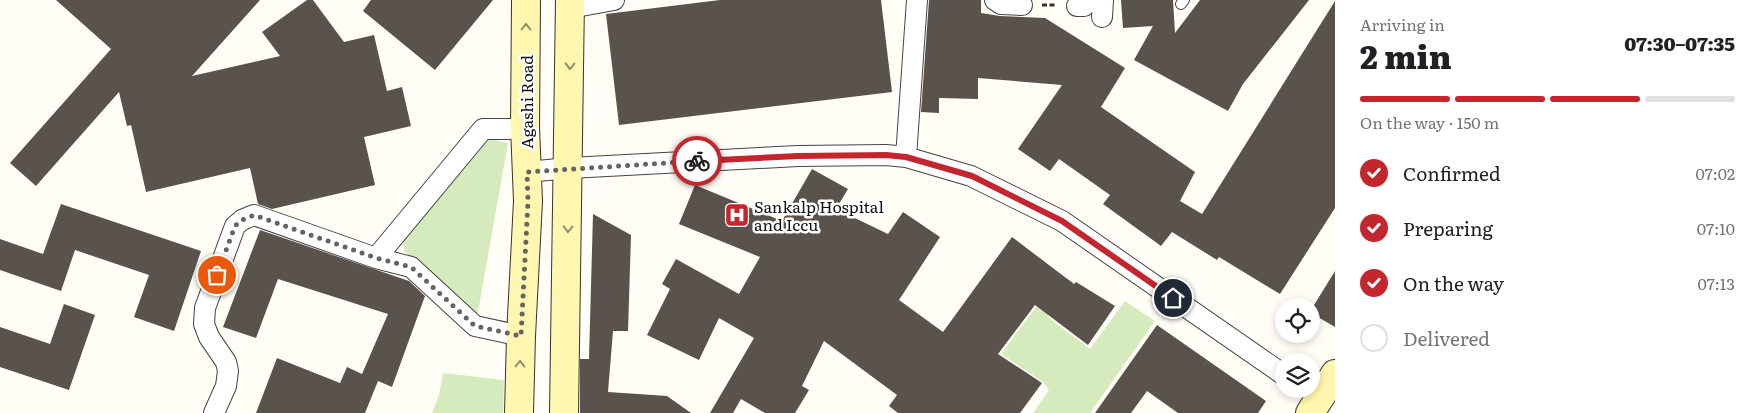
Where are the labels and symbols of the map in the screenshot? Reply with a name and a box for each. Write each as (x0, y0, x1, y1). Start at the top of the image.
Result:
one-way arrow (521, 23, 531, 30)
street label: Agashi Road (514, 55, 538, 149)
one-way arrow (565, 62, 575, 70)
courier (672, 136, 722, 186)
place label: Sankalp Hospital and Iccu (754, 194, 884, 236)
hospital icon: Sankalp Hospital and Iccu (724, 202, 750, 228)
one-way arrow (562, 225, 573, 233)
pin (196, 254, 238, 296)
pin (1152, 277, 1194, 319)
one-way arrow (515, 360, 526, 368)

